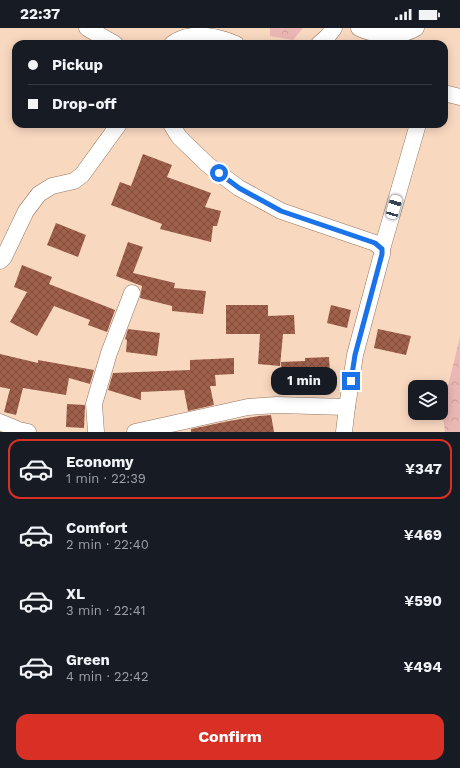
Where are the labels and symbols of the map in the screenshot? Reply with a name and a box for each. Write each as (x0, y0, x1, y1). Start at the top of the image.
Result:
route start (210, 164, 228, 182)
car (385, 194, 403, 220)
callout: 1 min (271, 367, 337, 395)
route end (342, 372, 360, 390)

